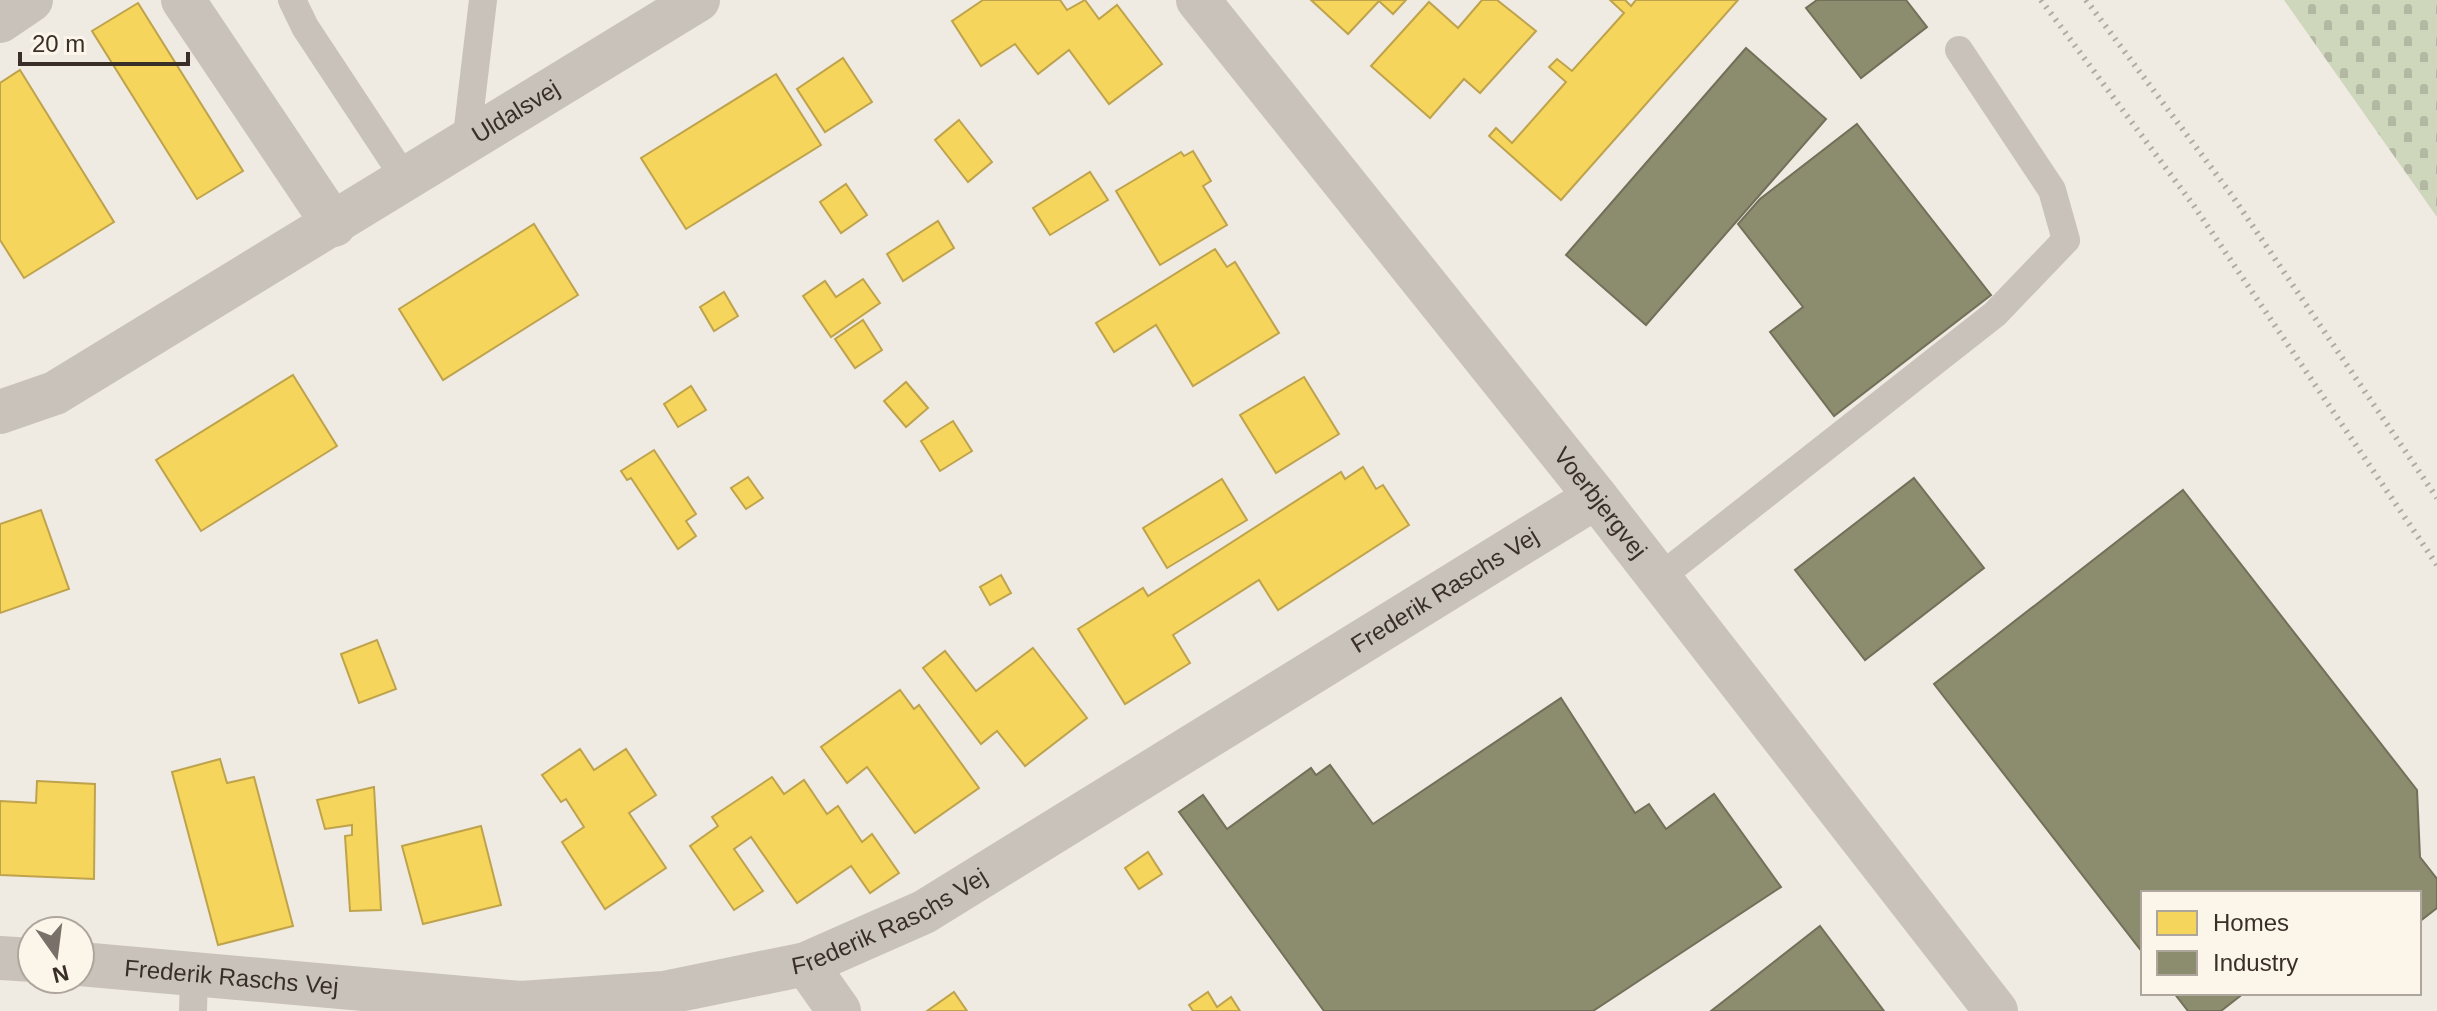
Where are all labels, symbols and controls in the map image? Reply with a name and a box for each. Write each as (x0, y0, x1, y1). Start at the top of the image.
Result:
scale bar (20, 16, 188, 66)
text: 20 m (32, 30, 85, 57)
street label: Uldalsvej (467, 74, 564, 148)
street label: Voerbjergvej (1549, 442, 1653, 563)
street label: Frederik Raschs Vej (1346, 522, 1543, 658)
street label: Frederik Raschs Vej (789, 863, 992, 980)
legend (2141, 891, 2421, 995)
text: Homes (2213, 909, 2289, 936)
north arrow (16, 915, 96, 995)
text: Industry (2213, 949, 2298, 976)
street label: Frederik Raschs Vej (123, 954, 340, 1000)
text: N (50, 960, 71, 988)

